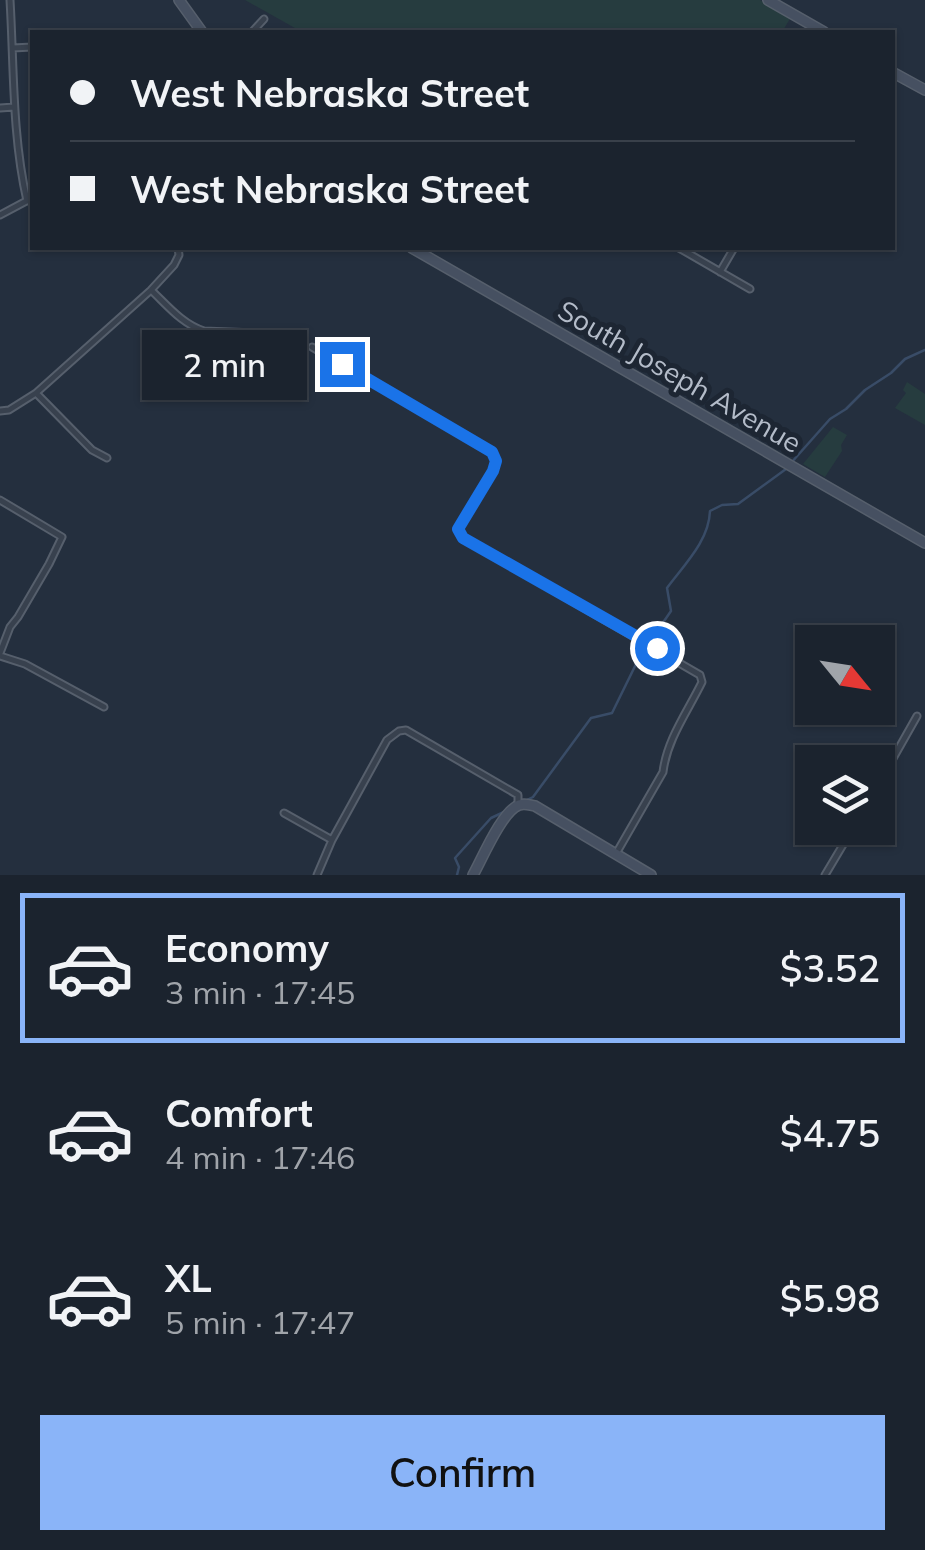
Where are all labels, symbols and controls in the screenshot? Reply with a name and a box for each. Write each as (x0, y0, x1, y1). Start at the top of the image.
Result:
text: West Nebraska Street (130, 69, 529, 117)
text: West Nebraska Street (130, 165, 529, 213)
street label: South Joseph Avenue (552, 292, 808, 460)
callout: 2 min (142, 329, 307, 399)
route end (320, 342, 365, 387)
text: 2 min (183, 345, 266, 385)
north arrow (795, 625, 895, 725)
map controls (795, 625, 895, 845)
route start (635, 626, 680, 671)
button: layers (795, 745, 895, 845)
icon: car (45, 923, 135, 1013)
text: Economy (165, 924, 329, 972)
text: $3.52 (780, 944, 880, 992)
text: 3 min · 17:45 (165, 972, 355, 1012)
icon: car (45, 1088, 135, 1178)
text: Comfort (165, 1089, 313, 1137)
text: $4.75 (780, 1109, 880, 1157)
text: 4 min · 17:46 (165, 1137, 355, 1177)
icon: car (45, 1253, 135, 1343)
text: XL (165, 1254, 212, 1302)
text: $5.98 (780, 1274, 880, 1322)
text: 5 min · 17:47 (165, 1302, 355, 1342)
button: Confirm (40, 1415, 885, 1530)

